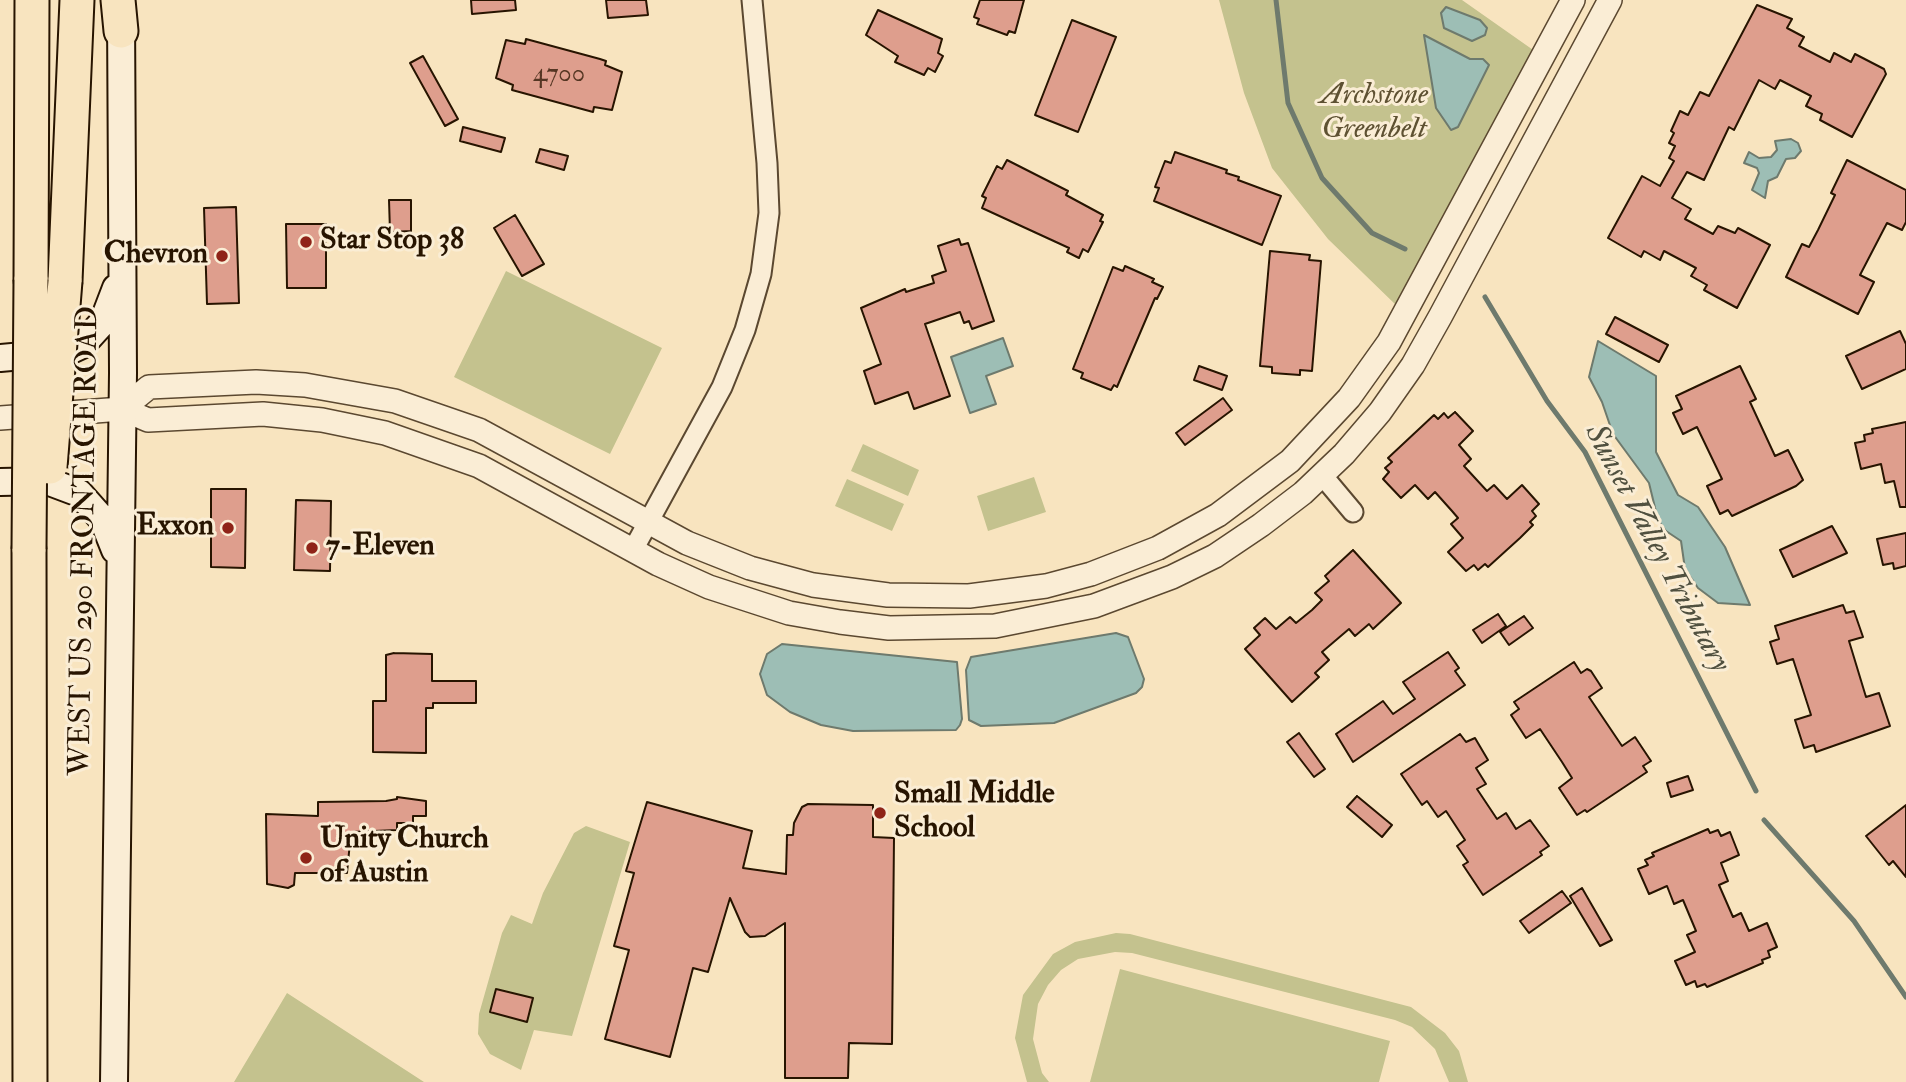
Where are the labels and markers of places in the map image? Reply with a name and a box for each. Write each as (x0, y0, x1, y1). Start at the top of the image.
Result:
place label: Star Stop 38 (320, 224, 464, 260)
marker: Star Stop 38 (298, 234, 314, 250)
place label: Chevron (104, 238, 208, 274)
marker: Chevron (214, 248, 230, 264)
place label: Exxon (136, 510, 214, 546)
marker: Exxon (220, 520, 236, 536)
place label: 7-Eleven (326, 530, 435, 566)
marker: 7-Eleven (304, 540, 320, 556)
place label: Small Middle School (894, 778, 1054, 848)
marker: Small Middle School (872, 805, 888, 821)
place label: Unity Church of Austin (320, 823, 489, 894)
marker: Unity Church of Austin (298, 850, 314, 866)

